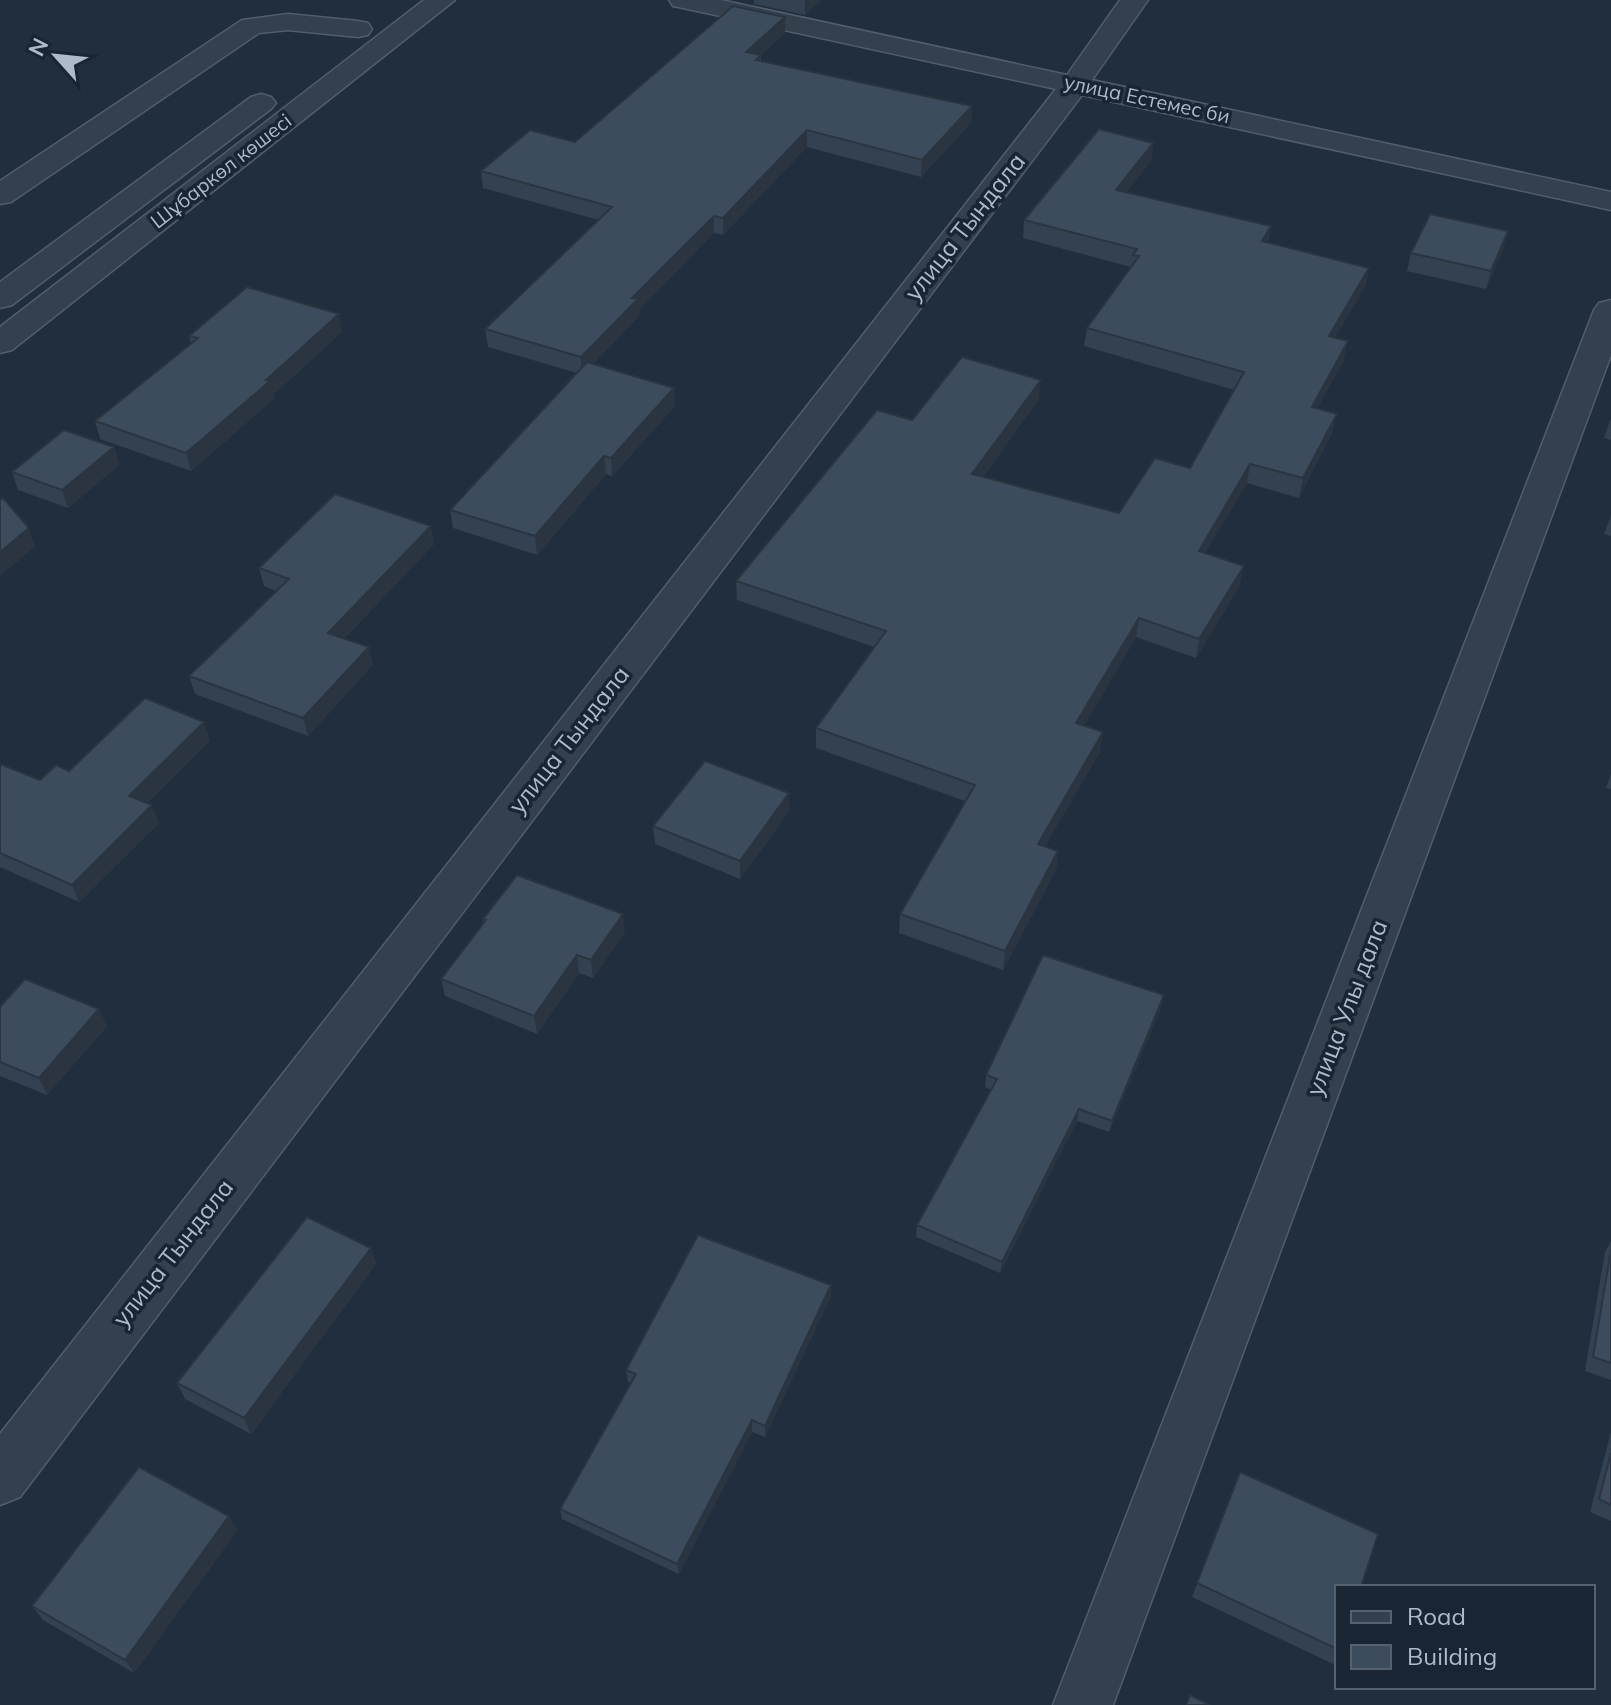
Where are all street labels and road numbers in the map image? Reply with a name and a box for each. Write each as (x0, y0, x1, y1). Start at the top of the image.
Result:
street label: улица Естемес би (1062, 69, 1232, 128)
street label: Шұбаркөл көшесі (145, 108, 296, 234)
street label: улица Тындала (897, 147, 1031, 306)
street label: улица Тындала (501, 660, 635, 819)
street label: улица Улы дала (1299, 915, 1393, 1100)
street label: улица Тындала (105, 1173, 239, 1332)

